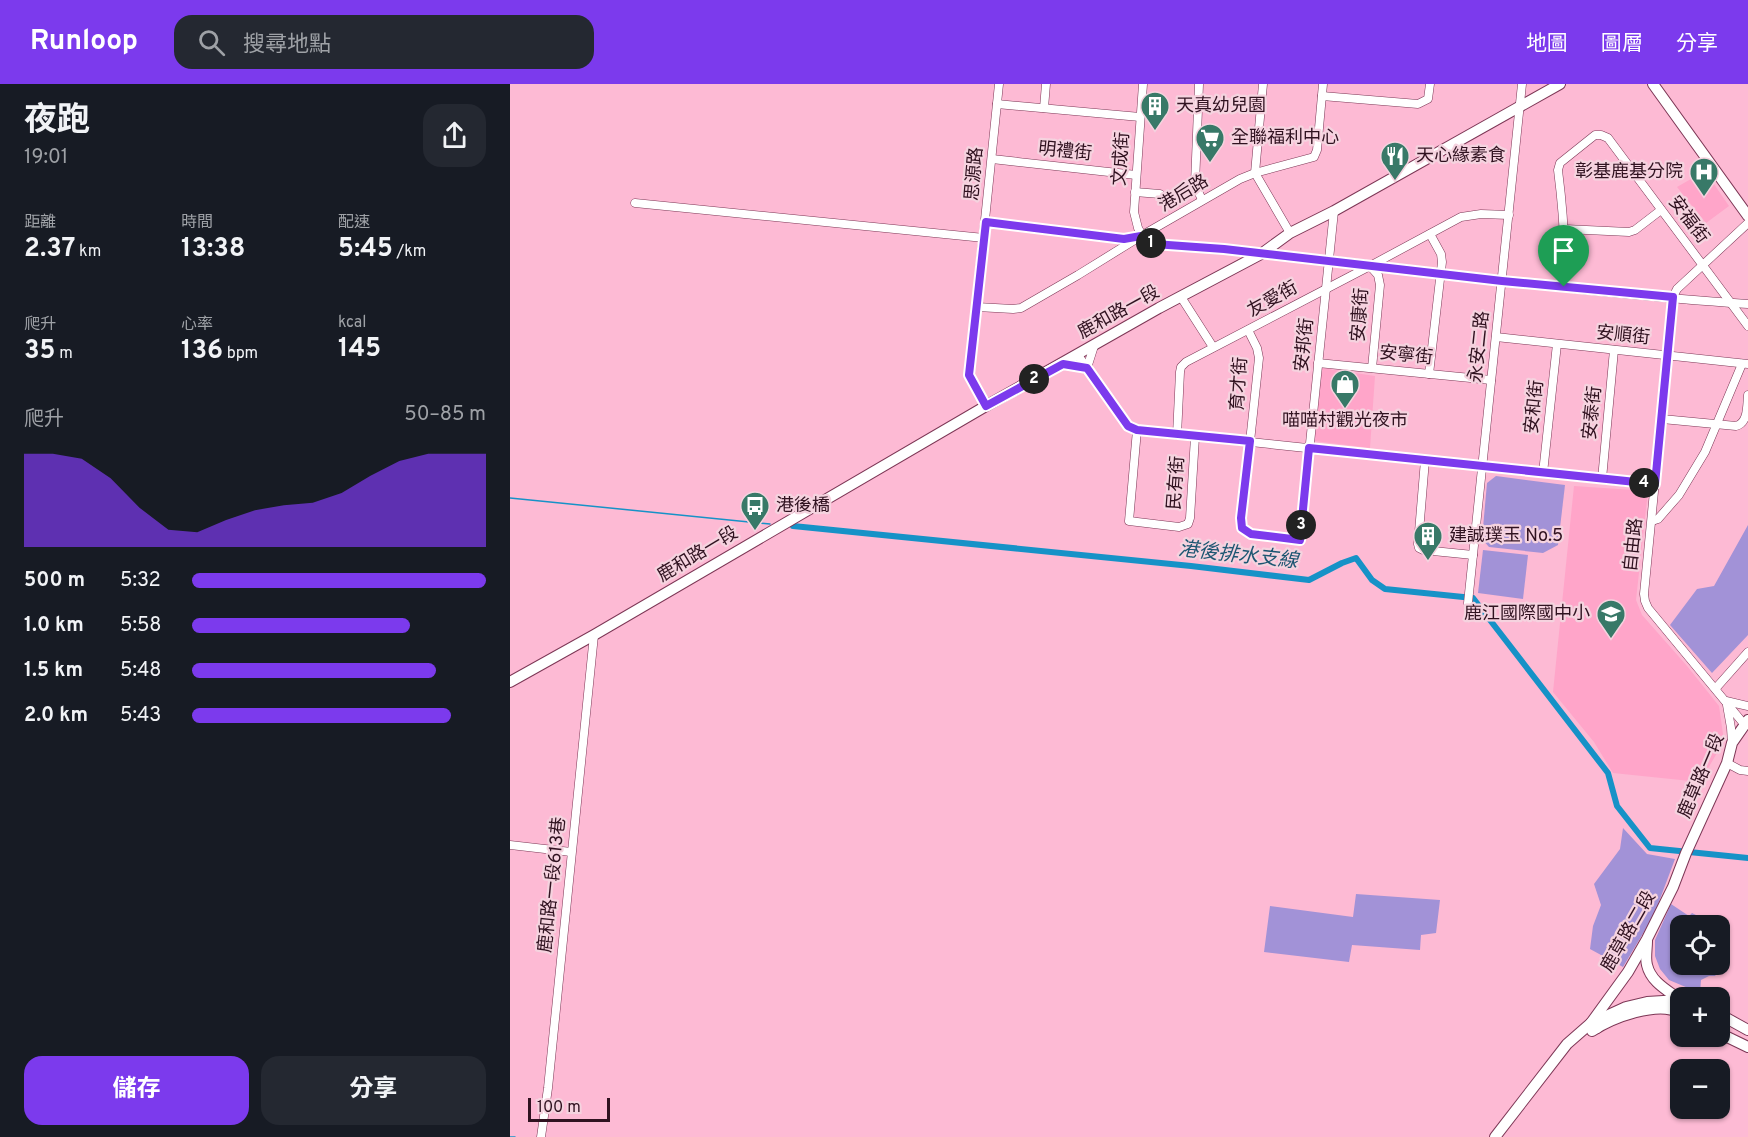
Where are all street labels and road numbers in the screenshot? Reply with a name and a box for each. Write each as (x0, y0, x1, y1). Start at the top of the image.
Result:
street label: 文成街 (1109, 131, 1135, 187)
street label: 明禮街 (1037, 138, 1093, 166)
street label: 思源路 (961, 146, 989, 202)
street label: 港后路 (1155, 170, 1213, 218)
street label: 安福街 (1663, 192, 1713, 248)
street label: 友愛街 (1244, 277, 1302, 323)
street label: 鹿和路一段 (1074, 281, 1164, 345)
street label: 安康街 (1348, 287, 1374, 343)
street label: 永安二路 (1465, 310, 1495, 384)
street label: 安邦街 (1291, 317, 1319, 373)
street label: 安順街 (1595, 322, 1651, 350)
street label: 安寧街 (1378, 342, 1434, 370)
street label: 育才街 (1227, 356, 1253, 412)
street label: 安和街 (1521, 379, 1549, 435)
street label: 安泰街 (1579, 385, 1607, 441)
street label: 民有街 (1164, 455, 1190, 511)
street label: 自由路 (1620, 517, 1648, 573)
street label: 鹿和路一段 (654, 522, 742, 588)
street label: 鹿草路一段 (1674, 730, 1730, 822)
street label: 鹿和路一段613巷 (534, 816, 572, 954)
street label: 鹿草路二段 (1597, 887, 1661, 977)

